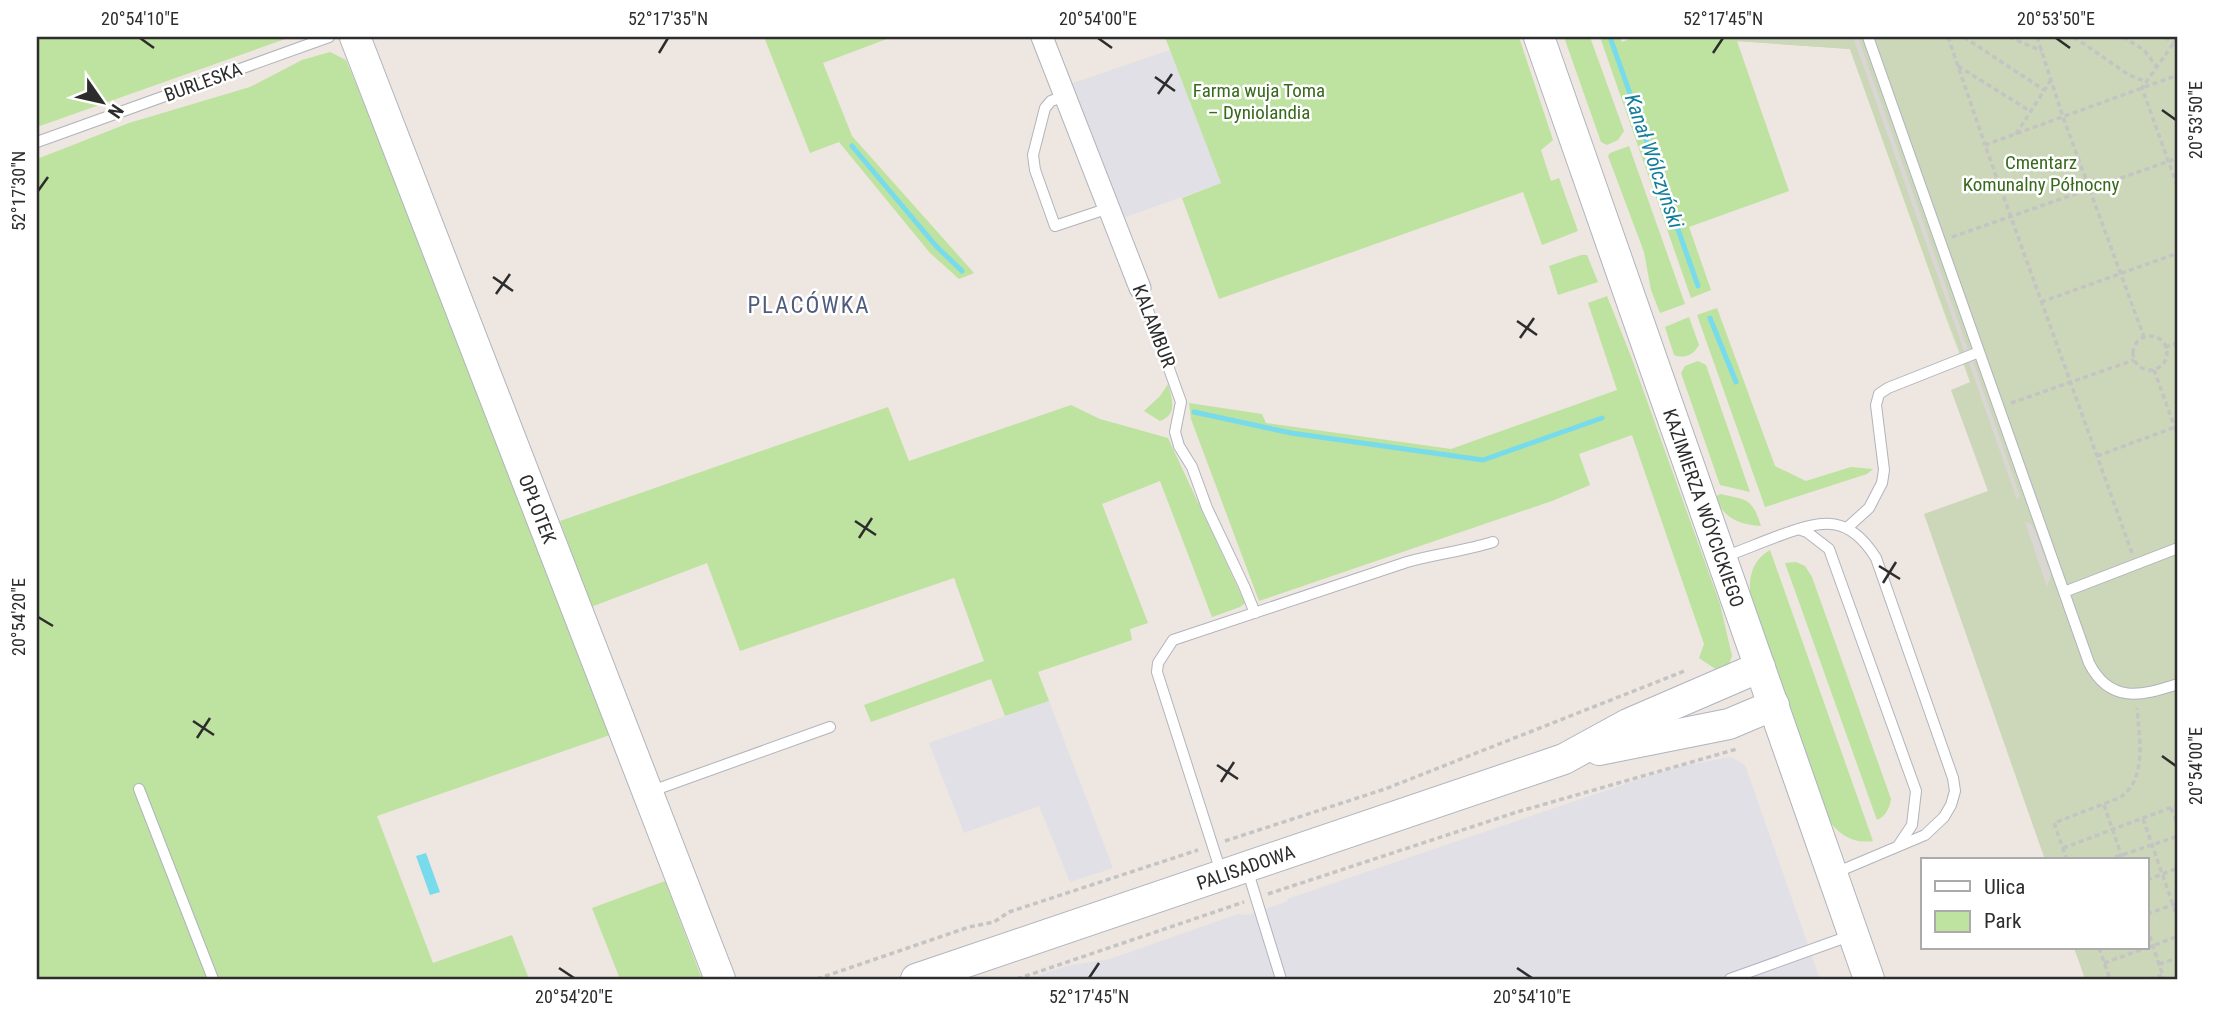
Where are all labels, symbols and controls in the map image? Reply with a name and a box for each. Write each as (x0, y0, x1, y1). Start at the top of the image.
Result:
text: 20°54'10"E (101, 8, 179, 29)
text: 52°17'35"N (628, 8, 708, 29)
text: 20°54'00"E (1059, 8, 1137, 29)
text: 52°17'45"N (1683, 8, 1763, 29)
text: 20°53'50"E (2017, 8, 2095, 29)
street label: BURLESKA (161, 57, 245, 107)
north arrow (66, 66, 136, 136)
park label: Farma wuja Toma – Dyniolandia (1193, 79, 1325, 124)
text: 20°53'50"E (2185, 81, 2206, 159)
water label: Kanał Wólczyński (1620, 91, 1688, 232)
text: N (103, 100, 128, 122)
text: 52°17'30"N (8, 151, 29, 231)
park label: Cmentarz Komunalny Północny (1963, 151, 2119, 196)
street label: KALAMBUR (1128, 281, 1180, 371)
district label: PLACÓWKA (747, 291, 871, 319)
street label: KAZIMIERZA WÓYCICKIEGO (1659, 406, 1749, 610)
street label: OPŁOTEK (514, 471, 562, 547)
text: 20°54'20"E (8, 578, 29, 656)
text: 20°54'00"E (2185, 727, 2206, 805)
street label: PALISADOWA (1193, 840, 1298, 894)
legend (1921, 858, 2148, 950)
text: Ulica (1984, 875, 2025, 899)
text: Park (1984, 909, 2022, 933)
text: 20°54'20"E (535, 986, 613, 1007)
text: 52°17'45"N (1049, 986, 1129, 1007)
text: 20°54'10"E (1493, 986, 1571, 1007)

